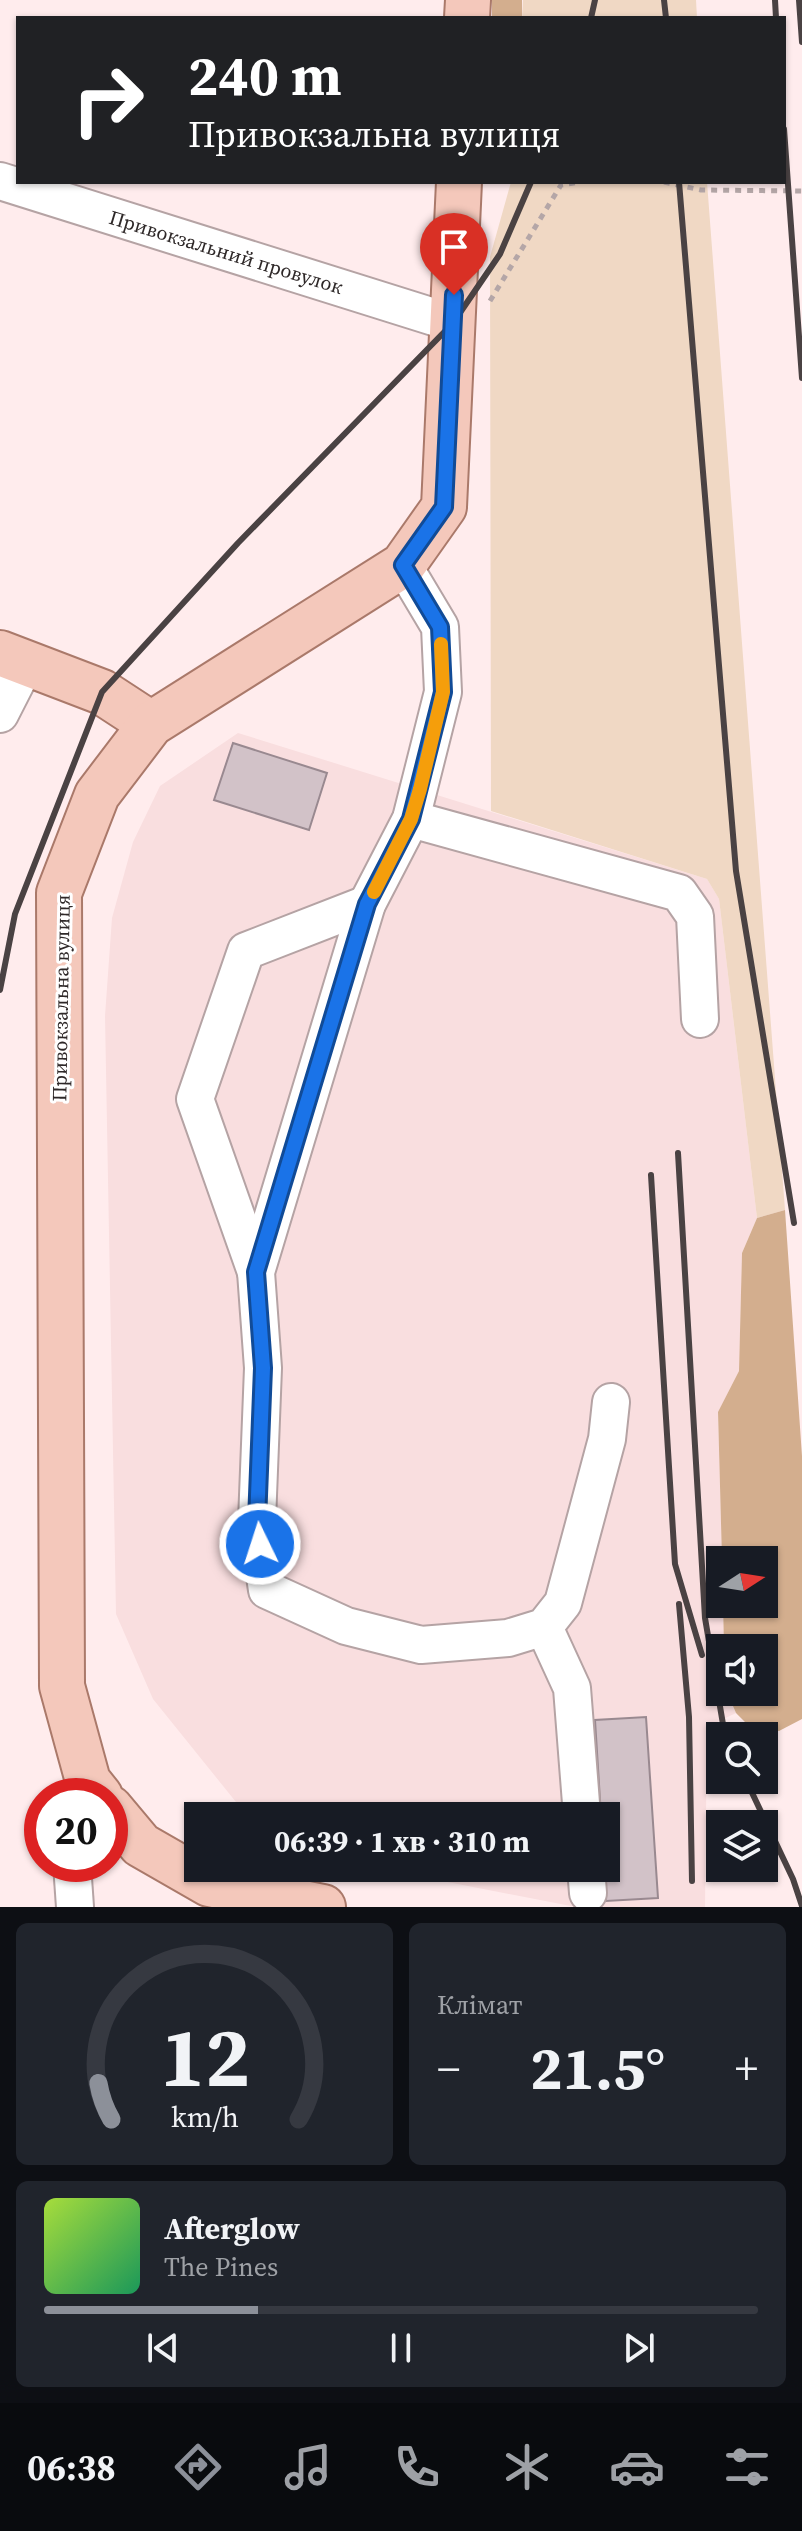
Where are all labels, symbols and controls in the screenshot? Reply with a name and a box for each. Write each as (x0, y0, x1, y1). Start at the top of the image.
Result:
text: 240 m (188, 37, 342, 114)
icon: right (56, 48, 160, 152)
text: Привокзальна вулиця (188, 110, 560, 159)
street label: Привокзальний провулок (106, 203, 346, 301)
pin (420, 213, 488, 295)
icon: arrive (432, 225, 476, 269)
street label: Привокзальна вулиця (45, 894, 77, 1102)
position arrow (218, 1502, 302, 1586)
north arrow (706, 1546, 778, 1618)
map controls (706, 1546, 778, 1882)
button: sound (706, 1634, 778, 1706)
button: search (706, 1722, 778, 1794)
speed limit sign: 20 (24, 1778, 128, 1882)
button: layers (706, 1810, 778, 1882)
text: 06:39 · 1 хв · 310 m (274, 1821, 530, 1862)
text: Клімат (437, 1987, 522, 2023)
text: 12 (159, 2000, 250, 2114)
text: 21.5° (530, 2027, 665, 2109)
text: − (437, 2038, 460, 2099)
text: + (735, 2038, 758, 2099)
text: km/h (170, 2097, 239, 2137)
text: Afterglow (164, 2208, 300, 2249)
text: The Pines (164, 2249, 278, 2285)
icon: previous (141, 2326, 185, 2370)
icon: pause (379, 2326, 423, 2370)
icon: next (617, 2326, 661, 2370)
icon: directions (170, 2439, 226, 2495)
icon: music (280, 2439, 336, 2495)
icon: phone (389, 2439, 445, 2495)
icon: climate (499, 2439, 555, 2495)
icon: car (609, 2439, 665, 2495)
icon: filters (719, 2439, 775, 2495)
text: 06:38 (27, 2443, 116, 2492)

